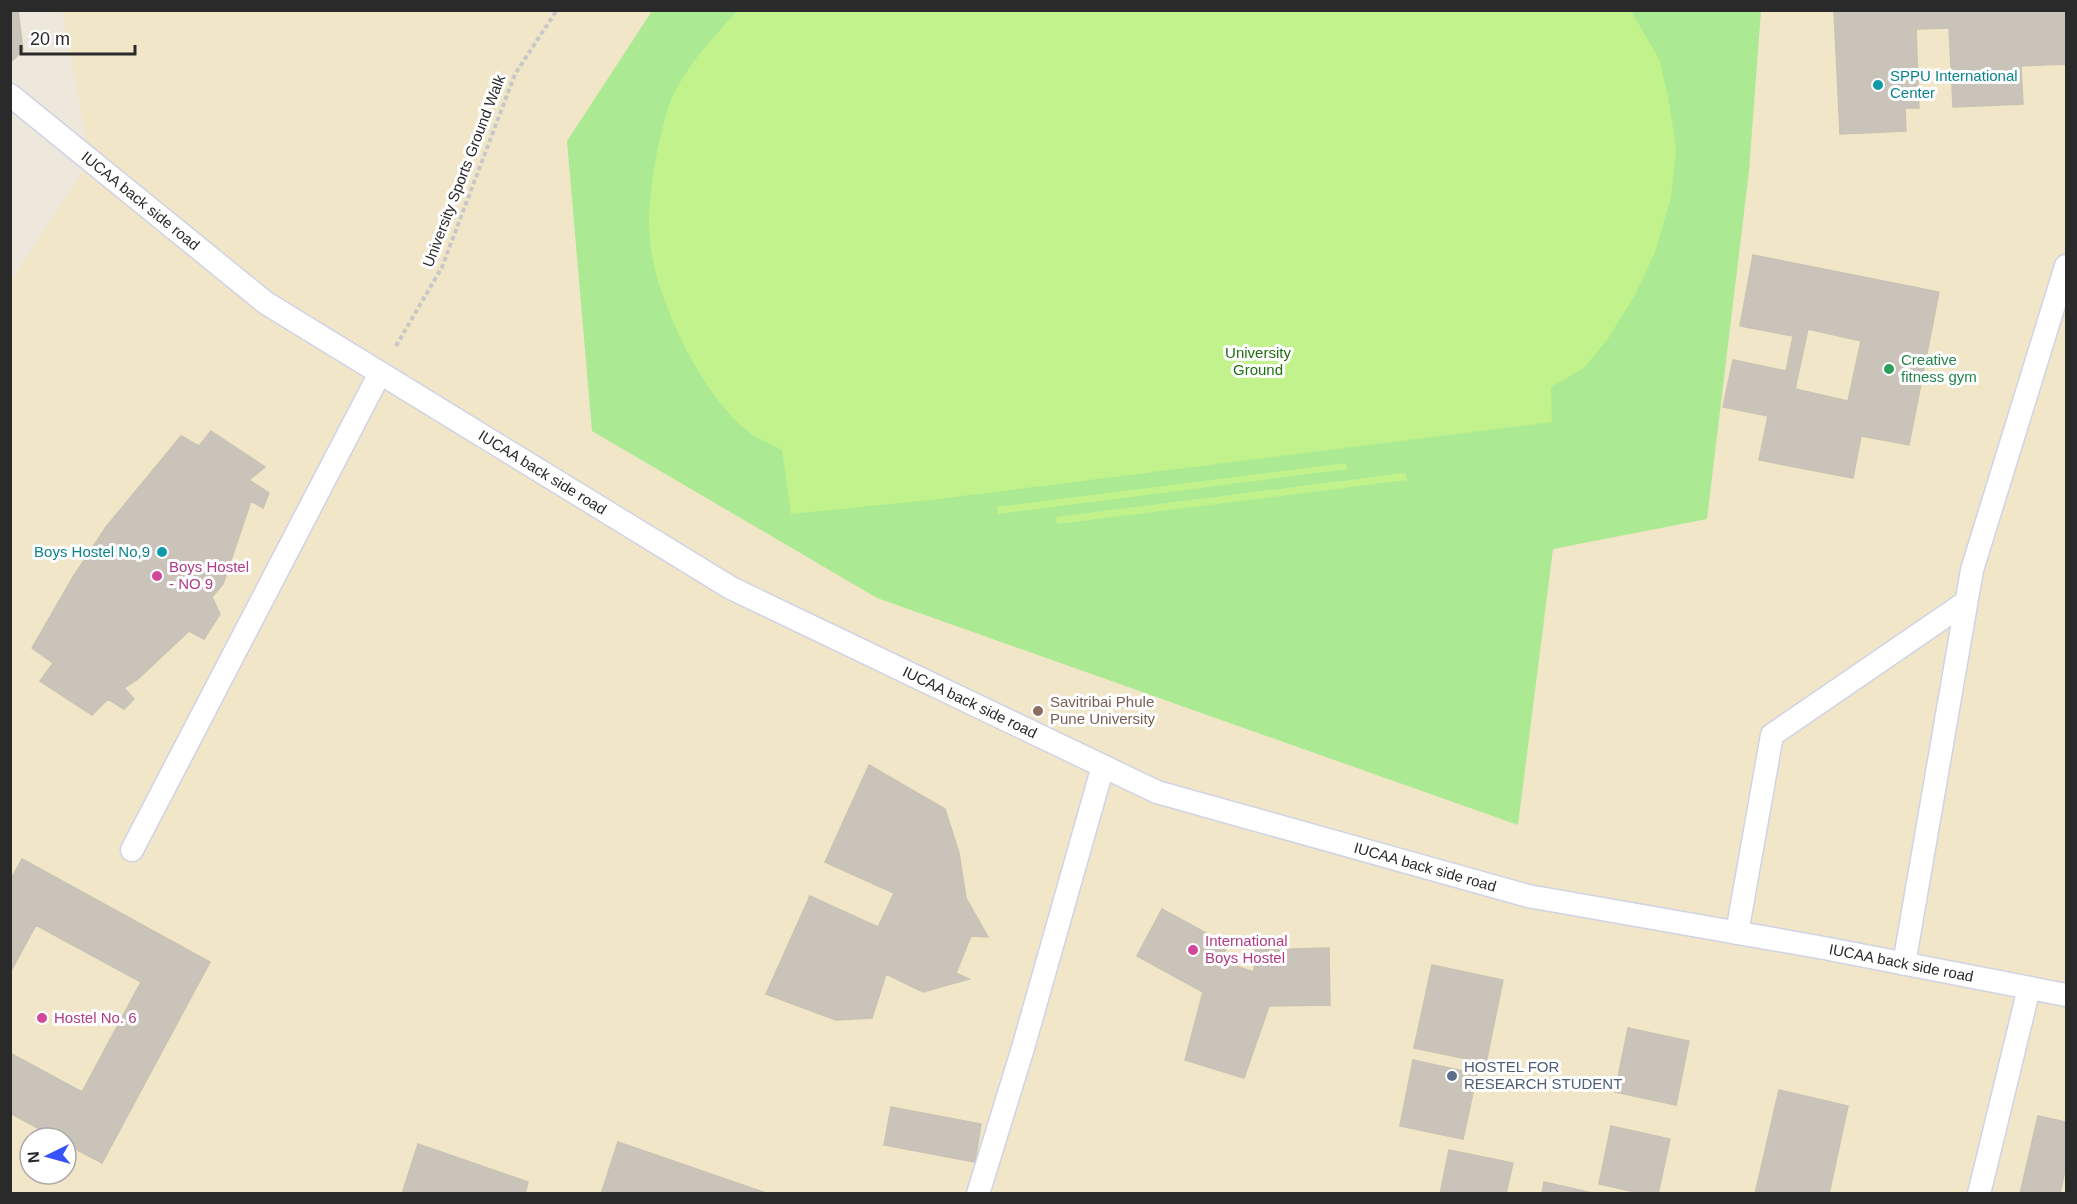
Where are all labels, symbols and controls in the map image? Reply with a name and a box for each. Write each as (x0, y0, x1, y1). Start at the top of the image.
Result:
scale bar (21, 18, 135, 56)
text: 20 m (30, 29, 70, 49)
place label: SPPU International Center (1890, 67, 2018, 101)
street label: University Sports Ground Walk (419, 72, 508, 269)
marker: SPPU International Center (1871, 78, 1885, 92)
street label: IUCAA back side road (78, 148, 203, 253)
park label: University Ground (1225, 344, 1291, 378)
place label: Creative fitness gym (1901, 351, 1977, 385)
marker: Creative fitness gym (1882, 362, 1896, 376)
street label: IUCAA back side road (476, 426, 610, 518)
place label: Boys Hostel No,9 (34, 543, 150, 560)
marker: Boys Hostel No,9 (155, 545, 169, 559)
place label: Boys Hostel - NO 9 (169, 558, 249, 592)
marker: Boys Hostel - NO 9 (150, 569, 164, 583)
street label: IUCAA back side road (900, 663, 1040, 741)
place label: Savitribai Phule Pune University (1050, 693, 1156, 727)
marker: Savitribai Phule Pune University (1031, 704, 1045, 718)
street label: IUCAA back side road (1352, 839, 1498, 895)
place label: International Boys Hostel (1205, 932, 1288, 966)
street label: IUCAA back side road (1828, 940, 1975, 985)
marker: International Boys Hostel (1186, 943, 1200, 957)
place label: Hostel No. 6 (54, 1009, 137, 1026)
marker: Hostel No. 6 (35, 1011, 49, 1025)
place label: HOSTEL FOR RESEARCH STUDENT (1464, 1058, 1622, 1092)
marker: HOSTEL FOR RESEARCH STUDENT (1445, 1069, 1459, 1083)
north arrow (18, 1126, 78, 1186)
text: N (25, 1151, 43, 1164)

